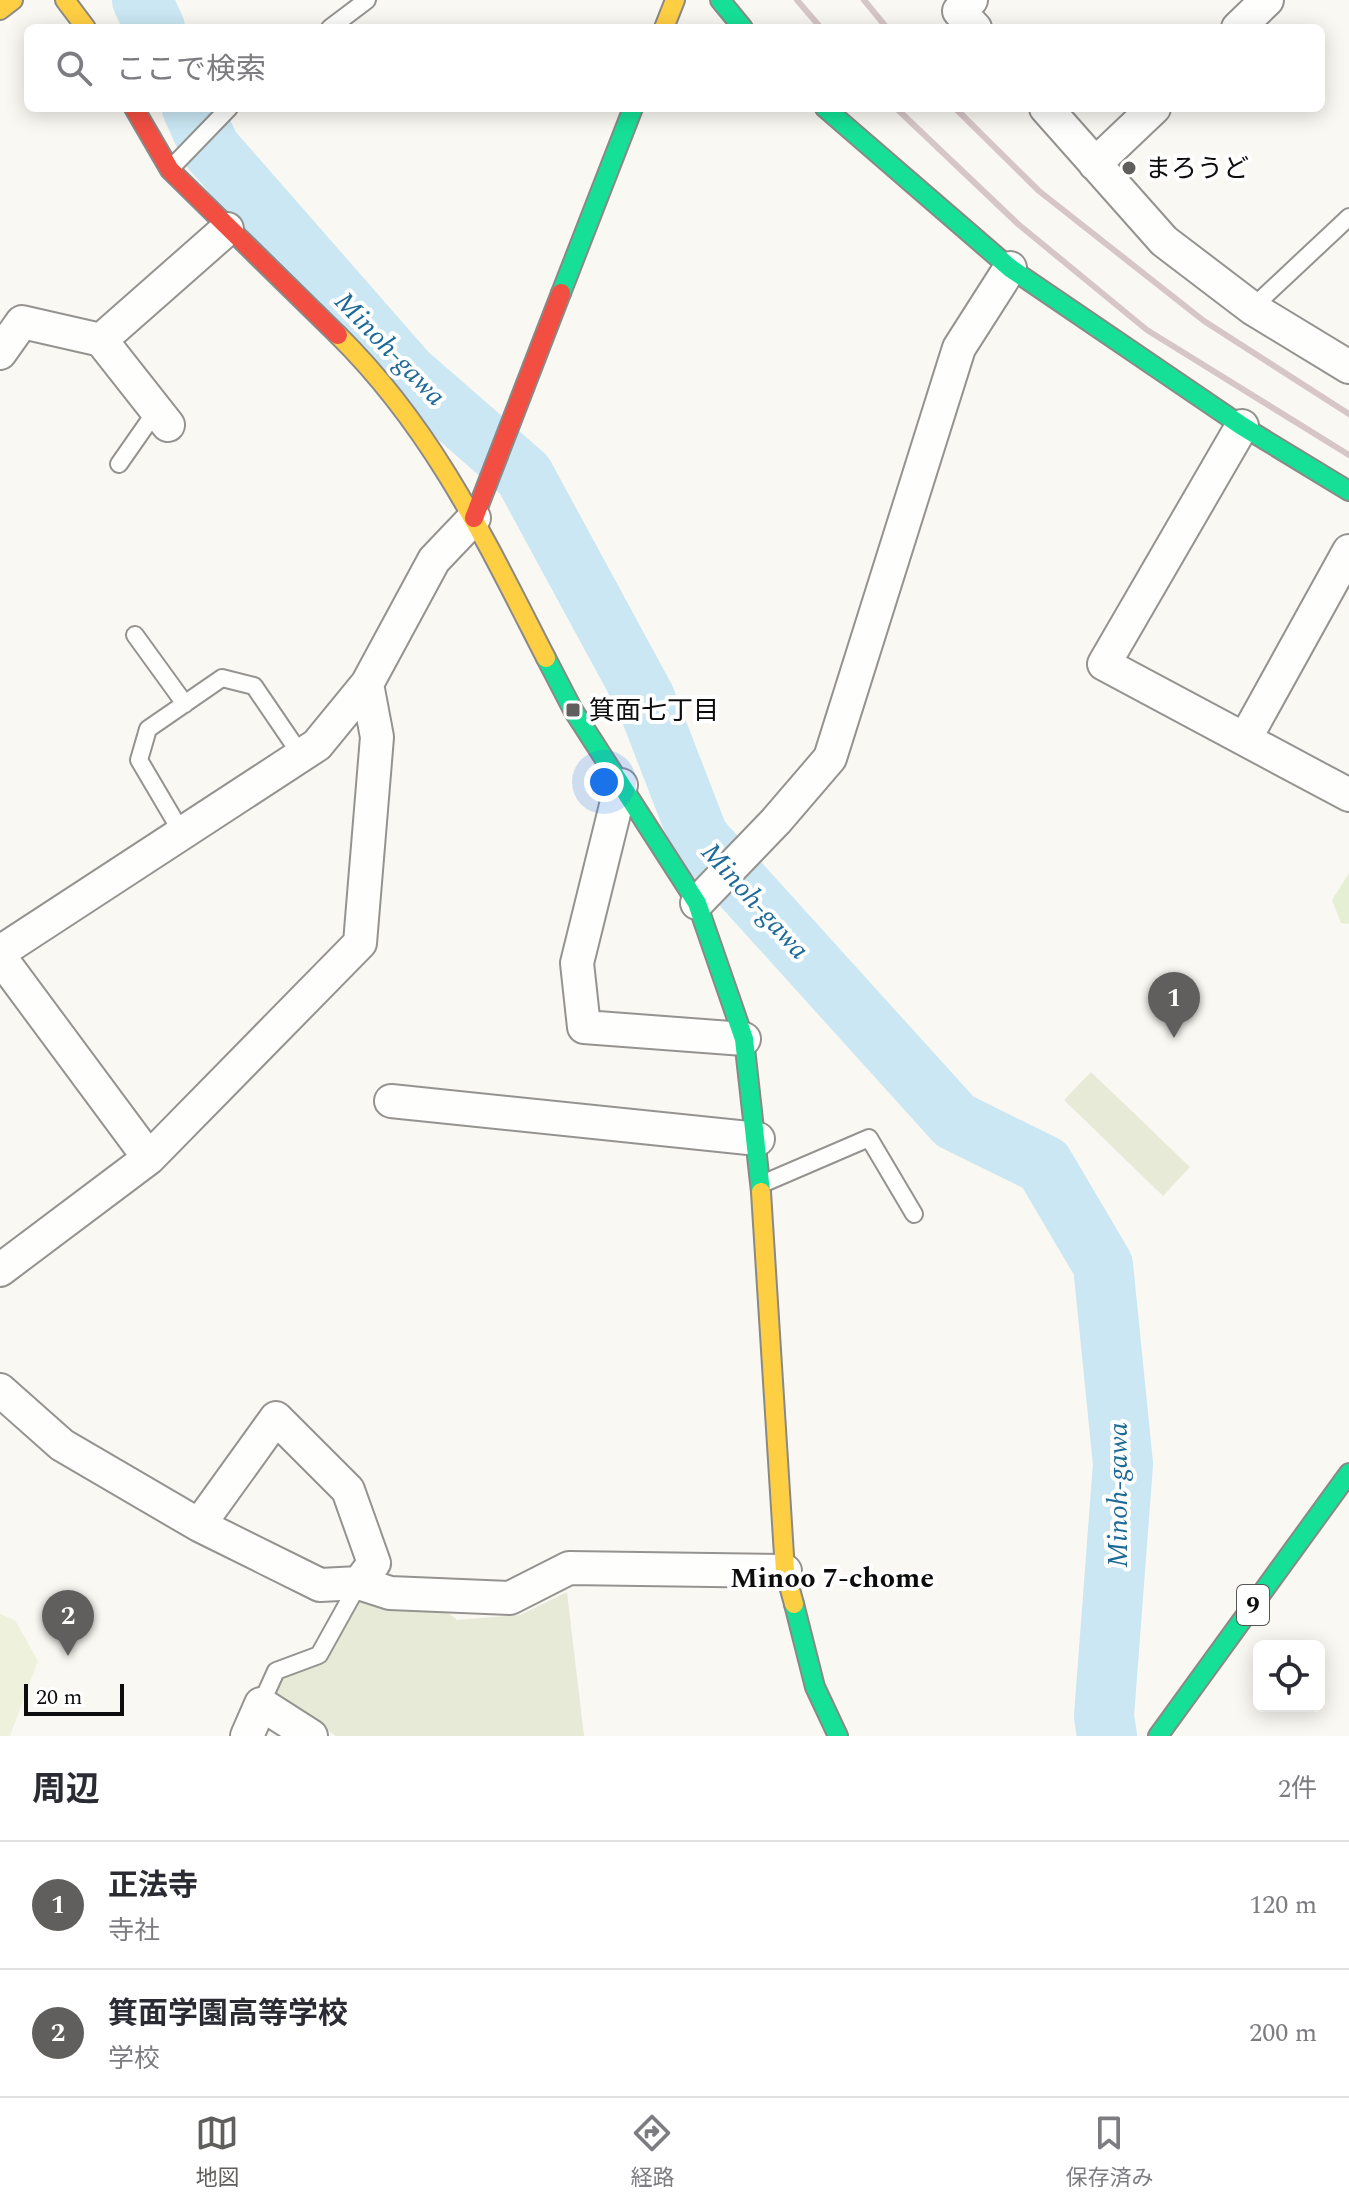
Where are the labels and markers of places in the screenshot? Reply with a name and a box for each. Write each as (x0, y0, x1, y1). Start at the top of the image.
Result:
place label: まろうど (1145, 149, 1249, 189)
marker: まろうど (1120, 159, 1138, 177)
place label: 箕面七丁目 (589, 691, 719, 731)
marker: 箕面七丁目 (564, 701, 582, 719)
pin: 1 (1148, 972, 1200, 1038)
pin: 2 (42, 1590, 94, 1656)

